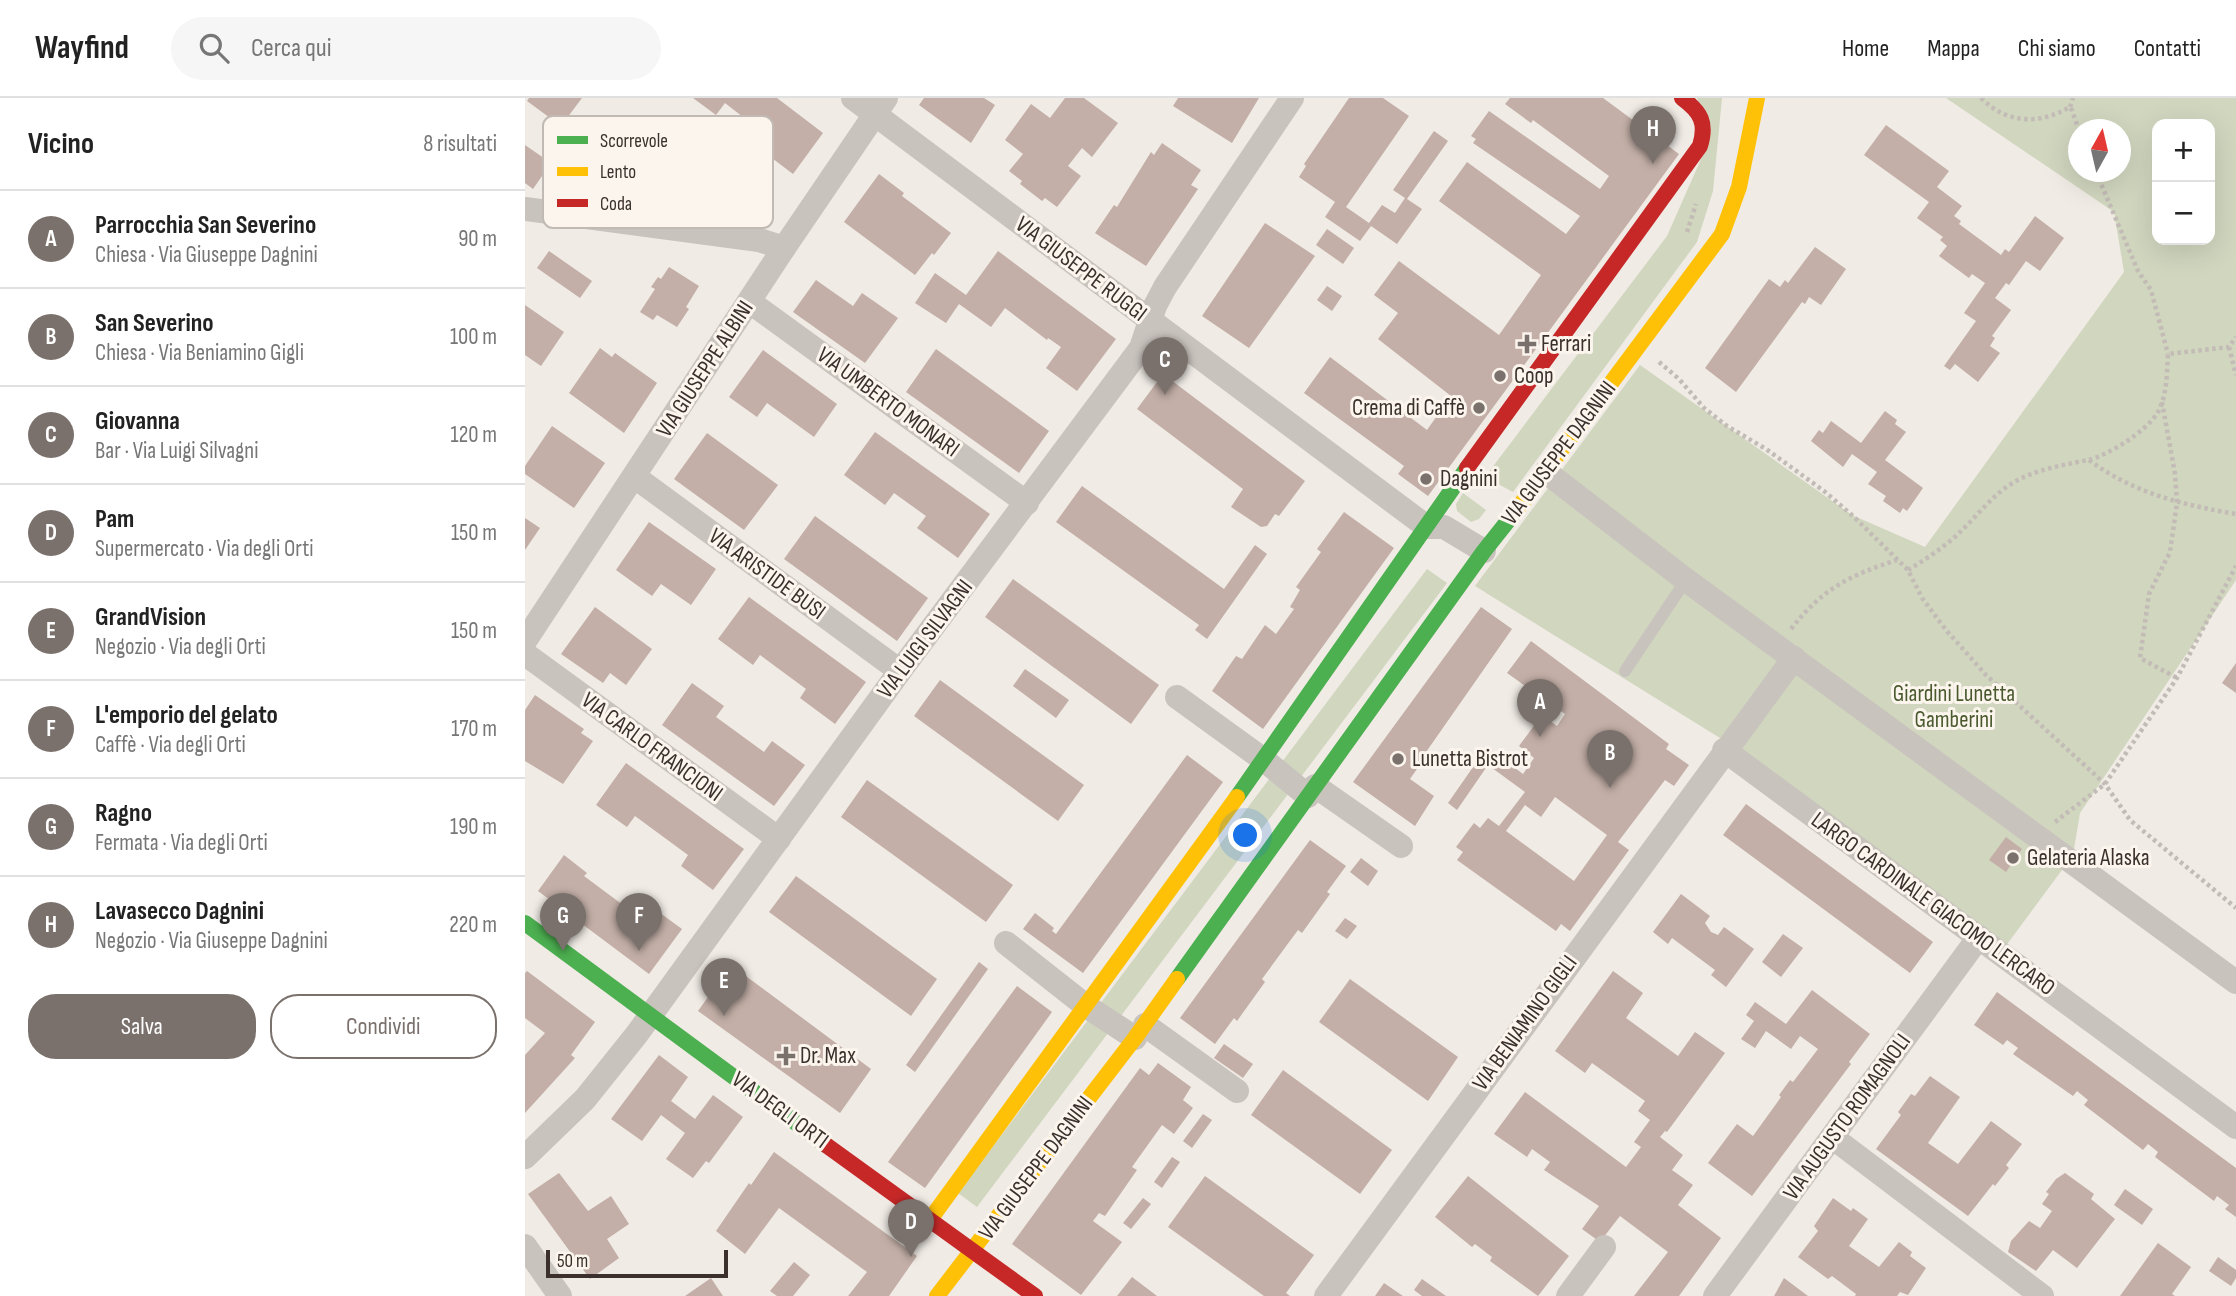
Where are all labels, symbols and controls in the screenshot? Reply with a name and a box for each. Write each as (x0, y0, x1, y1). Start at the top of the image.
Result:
search box (171, 17, 661, 80)
text: Wayfind (35, 28, 129, 68)
icon: search (195, 29, 233, 67)
text: Cerca qui (251, 33, 332, 64)
text: Home (1842, 34, 1889, 63)
text: Mappa (1927, 34, 1980, 63)
text: Chi siamo (2018, 34, 2096, 63)
text: Contatti (2134, 34, 2201, 63)
pin: H (1630, 106, 1676, 164)
legend (543, 116, 773, 228)
north arrow (2068, 119, 2131, 182)
map controls (2152, 119, 2215, 245)
button: + (2152, 119, 2215, 182)
text: Vicino (28, 126, 94, 162)
text: 8 risultati (423, 130, 497, 158)
text: Scorrevole (600, 130, 668, 153)
text: Lento (600, 161, 636, 184)
button: − (2152, 182, 2215, 245)
text: Coda (600, 193, 632, 216)
text: Parrocchia San Severino (95, 210, 316, 241)
street label: VIA GIUSEPPE RUGGI (1010, 210, 1152, 328)
text: A (46, 225, 56, 253)
text: 90 m (458, 225, 497, 253)
text: Chiesa · Via Giuseppe Dagnini (95, 241, 318, 269)
street label: VIA GIUSEPPE ALBINI (650, 295, 760, 443)
text: San Severino (95, 308, 214, 339)
text: B (46, 323, 56, 351)
text: 100 m (450, 323, 497, 351)
place label: Ferrari (1541, 330, 1591, 358)
marker: Ferrari (1519, 336, 1535, 352)
pin: C (1142, 337, 1188, 395)
text: Chiesa · Via Beniamino Gigli (95, 339, 304, 367)
street label: VIA UMBERTO MONARI (811, 341, 965, 463)
place label: Coop (1514, 362, 1554, 390)
marker: Coop (1492, 368, 1508, 384)
street label: VIA GIUSEPPE DAGNINI (1496, 376, 1622, 530)
place label: Crema di Caffè (1352, 394, 1465, 422)
marker: Crema di Caffè (1471, 400, 1487, 416)
text: Giovanna (95, 406, 180, 437)
text: C (45, 421, 57, 449)
text: 120 m (451, 421, 497, 449)
text: Bar · Via Luigi Silvagni (95, 437, 258, 465)
place label: Dagnini (1440, 465, 1497, 493)
marker: Dagnini (1418, 471, 1434, 487)
text: Pam (95, 504, 134, 535)
text: D (45, 519, 57, 547)
text: 150 m (451, 519, 497, 547)
street label: VIA ARISTIDE BUSI (703, 522, 831, 626)
text: Supermercato · Via degli Orti (95, 535, 313, 563)
street label: VIA LUIGI SILVAGNI (871, 574, 979, 704)
text: GrandVision (95, 602, 206, 633)
text: E (46, 617, 56, 645)
text: 150 m (451, 617, 497, 645)
text: Negozio · Via degli Orti (95, 633, 266, 661)
pin: A (1517, 679, 1563, 737)
park label: Giardini Lunetta Gamberini (1893, 680, 2015, 734)
street label: VIA CARLO FRANCIONI (576, 686, 728, 808)
text: L'emporio del gelato (95, 700, 278, 731)
text: F (46, 715, 56, 743)
text: 170 m (451, 715, 497, 743)
pin: B (1587, 730, 1633, 788)
text: Caffè · Via degli Orti (95, 731, 246, 759)
place label: Lunetta Bistrot (1412, 745, 1528, 773)
marker: Lunetta Bistrot (1390, 751, 1406, 767)
text: Ragno (95, 798, 152, 829)
street label: LARGO CARDINALE GIACOMO LERCARO (1806, 806, 2060, 1002)
text: G (45, 813, 57, 841)
text: 190 m (450, 813, 497, 841)
your location (1228, 818, 1262, 852)
text: Fermata · Via degli Orti (95, 829, 268, 857)
place label: Gelateria Alaska (2027, 844, 2150, 872)
marker: Gelateria Alaska (2005, 850, 2021, 866)
pin: G (540, 893, 586, 951)
pin: F (616, 893, 662, 951)
text: Lavasecco Dagnini (95, 896, 264, 927)
text: H (45, 911, 57, 939)
text: 220 m (449, 911, 497, 939)
text: Negozio · Via Giuseppe Dagnini (95, 927, 328, 955)
street label: VIA BENIAMINO GIGLI (1467, 950, 1583, 1096)
pin: E (701, 958, 747, 1016)
button: Salva (28, 994, 256, 1059)
button: Condividi (270, 994, 497, 1059)
street label: VIA AUGUSTO ROMAGNOLI (1777, 1028, 1917, 1206)
place label: Dr. Max (800, 1042, 856, 1070)
marker: Dr. Max (778, 1048, 794, 1064)
street label: VIA DEGLI ORTI (726, 1065, 834, 1155)
street label: VIA GIUSEPPE DAGNINI (973, 1091, 1099, 1245)
pin: D (888, 1199, 934, 1257)
scale bar (546, 1247, 728, 1279)
text: 50 m (557, 1250, 588, 1273)

